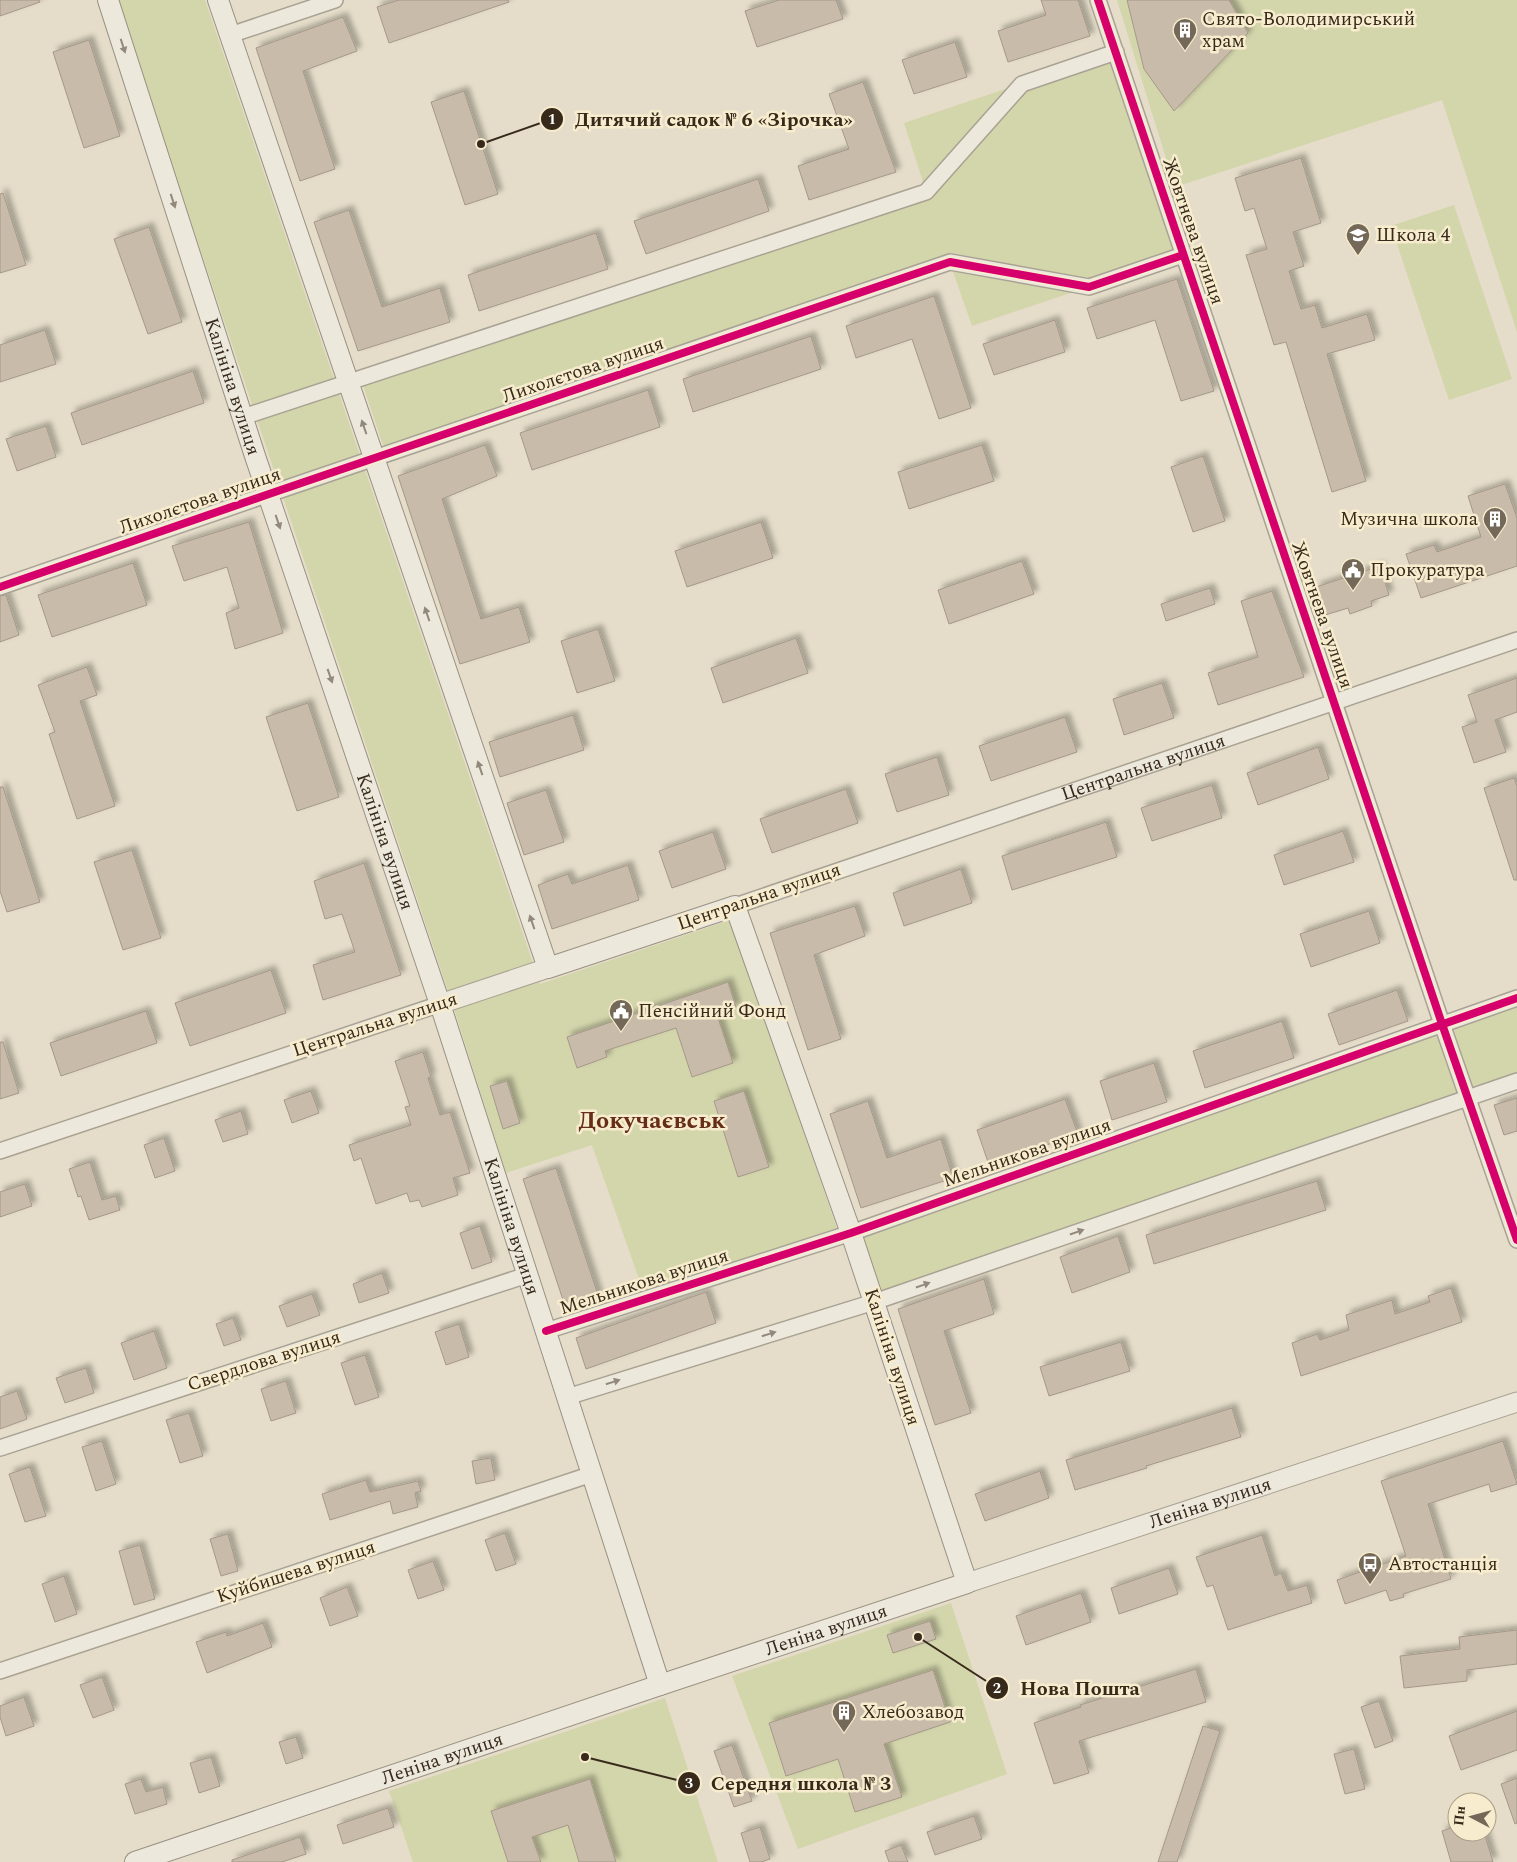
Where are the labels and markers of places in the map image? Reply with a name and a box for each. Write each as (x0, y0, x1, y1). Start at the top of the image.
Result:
place label: Свято-Володимирський храм (1202, 5, 1415, 56)
building icon: Свято-Володимирський храм (1172, 17, 1198, 51)
callout: Дитячий садок № 6 «Зірочка» (540, 101, 862, 136)
place label: Школа 4 (1376, 221, 1451, 250)
school or university icon: Школа 4 (1345, 222, 1371, 256)
place label: Музична школа (1340, 505, 1479, 534)
building icon: Музична школа (1482, 506, 1508, 540)
place label: Прокуратура (1370, 556, 1485, 585)
public building icon: Прокуратура (1340, 557, 1366, 591)
place label: Пенсійний Фонд (638, 997, 786, 1026)
public building icon: Пенсійний Фонд (608, 998, 634, 1032)
place label: Автостанція (1388, 1550, 1498, 1579)
bus stop icon: Автостанція (1357, 1551, 1383, 1585)
callout: Нова Пошта (985, 1670, 1150, 1705)
place label: Хлебозавод (862, 1698, 964, 1727)
building icon: Хлебозавод (831, 1699, 857, 1733)
callout: Середня школа № 3 (676, 1765, 902, 1800)

